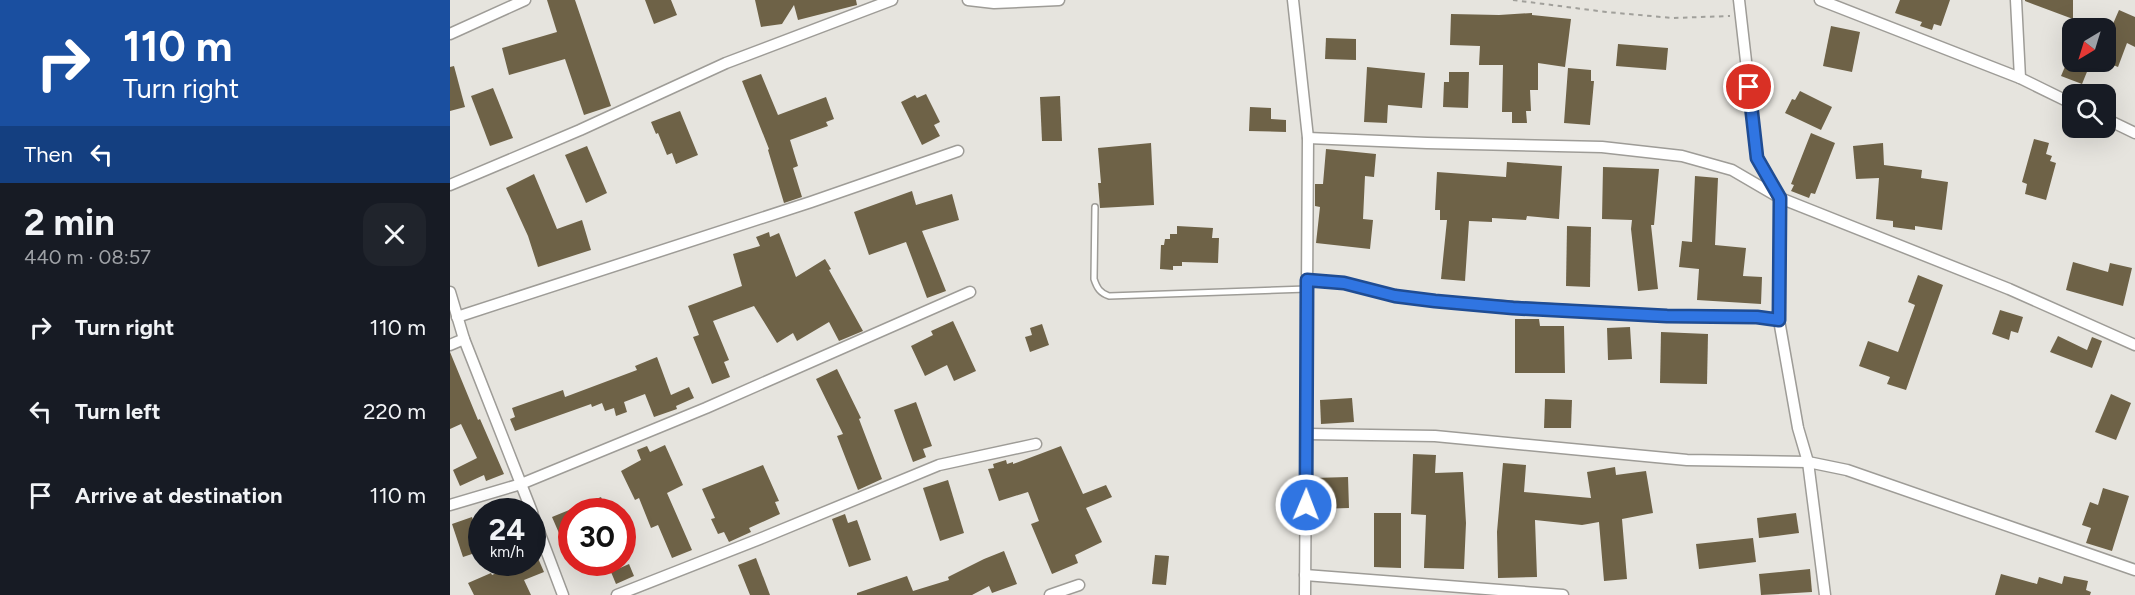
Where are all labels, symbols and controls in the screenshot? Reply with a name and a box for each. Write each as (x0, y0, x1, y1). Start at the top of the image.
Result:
north arrow (2062, 18, 2116, 72)
map controls (2062, 18, 2116, 138)
text: 110 m (123, 21, 232, 72)
icon: right (24, 24, 102, 102)
pin (1723, 61, 1774, 112)
icon: arrive (1732, 70, 1765, 103)
text: Turn right (123, 72, 239, 105)
button: search (2062, 84, 2116, 138)
icon: left (85, 138, 118, 171)
text: Then (24, 141, 73, 168)
text: 2 min (24, 201, 115, 244)
button: close (363, 203, 426, 266)
text: 440 m · 08:57 (24, 245, 151, 269)
icon: right (24, 311, 57, 344)
text: Turn right (75, 314, 174, 341)
text: 110 m (370, 314, 426, 341)
icon: left (24, 395, 57, 428)
text: Turn left (75, 398, 161, 425)
text: 220 m (363, 398, 426, 425)
position arrow (1274, 473, 1338, 537)
icon: arrive (24, 479, 57, 512)
text: Arrive at destination (75, 482, 283, 509)
text: 110 m (370, 482, 426, 509)
speed limit sign: 30 (558, 498, 636, 576)
text: 24 (489, 511, 525, 548)
text: km/h (490, 543, 524, 561)

